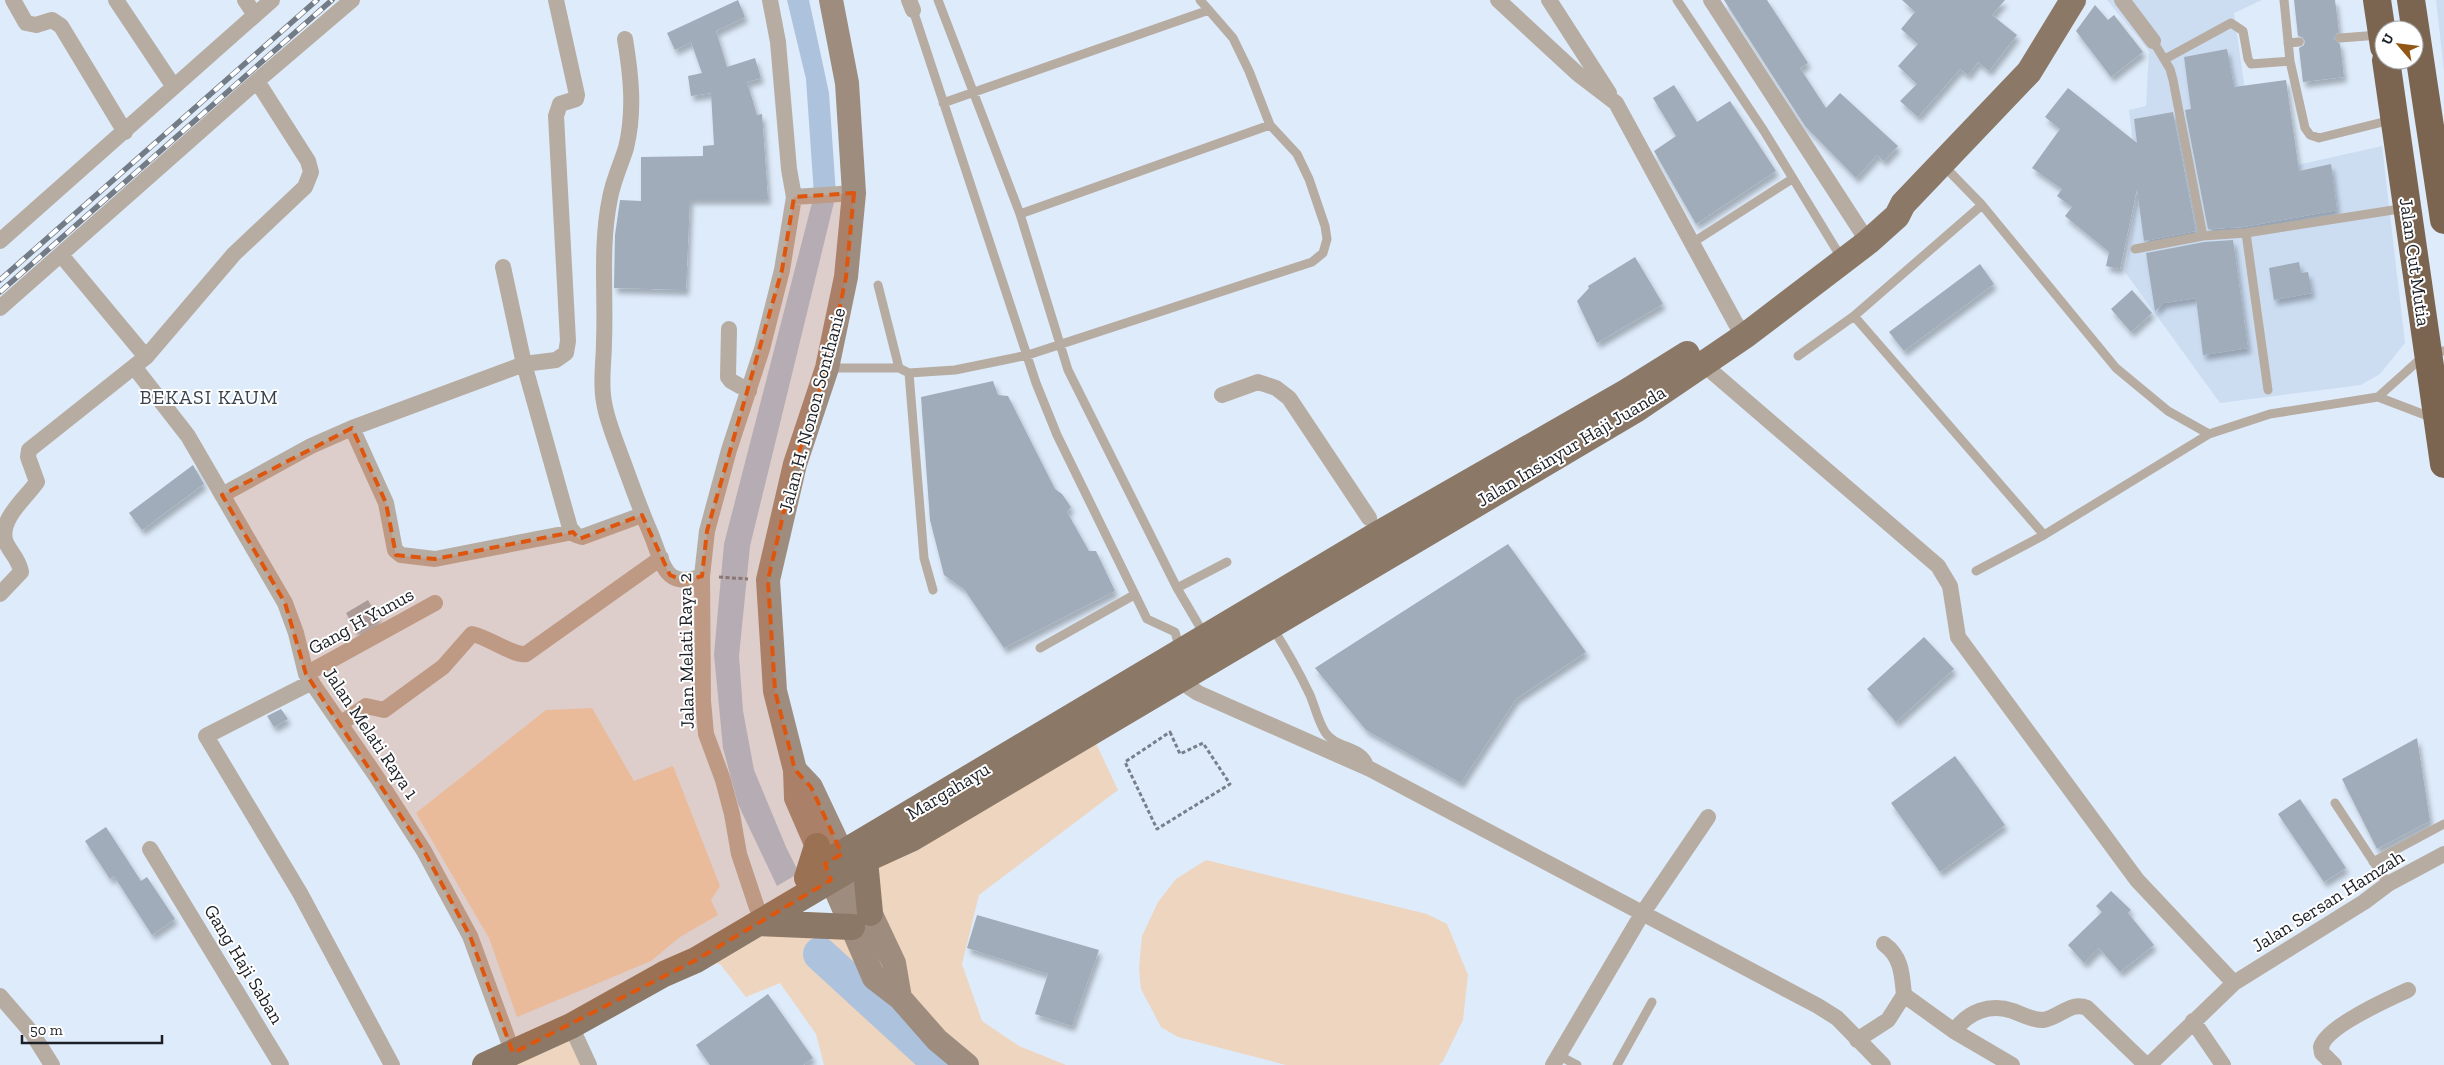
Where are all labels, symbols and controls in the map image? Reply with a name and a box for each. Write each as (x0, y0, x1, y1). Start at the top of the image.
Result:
north arrow (2374, 20, 2424, 70)
text: U (2378, 31, 2398, 48)
street label: Jalan Cut Mutia (2395, 196, 2435, 328)
street label: Jalan H. Nonon Sonthanie (774, 305, 850, 515)
street label: Jalan Insinyur Haji Juanda (1472, 380, 1670, 512)
district label: BEKASI KAUM (139, 385, 279, 409)
street label: Jalan Melati Raya 2 (673, 573, 699, 729)
street label: Gang H Yunus (304, 583, 418, 659)
street label: Jalan Melati Raya 1 (318, 663, 424, 803)
street label: Margahayu (902, 757, 994, 825)
street label: Jalan Sersan Hamzah (2248, 845, 2409, 957)
street label: Gang Haji Saban (199, 900, 289, 1028)
scale bar (22, 1012, 162, 1044)
text: 50 m (30, 1021, 63, 1039)

